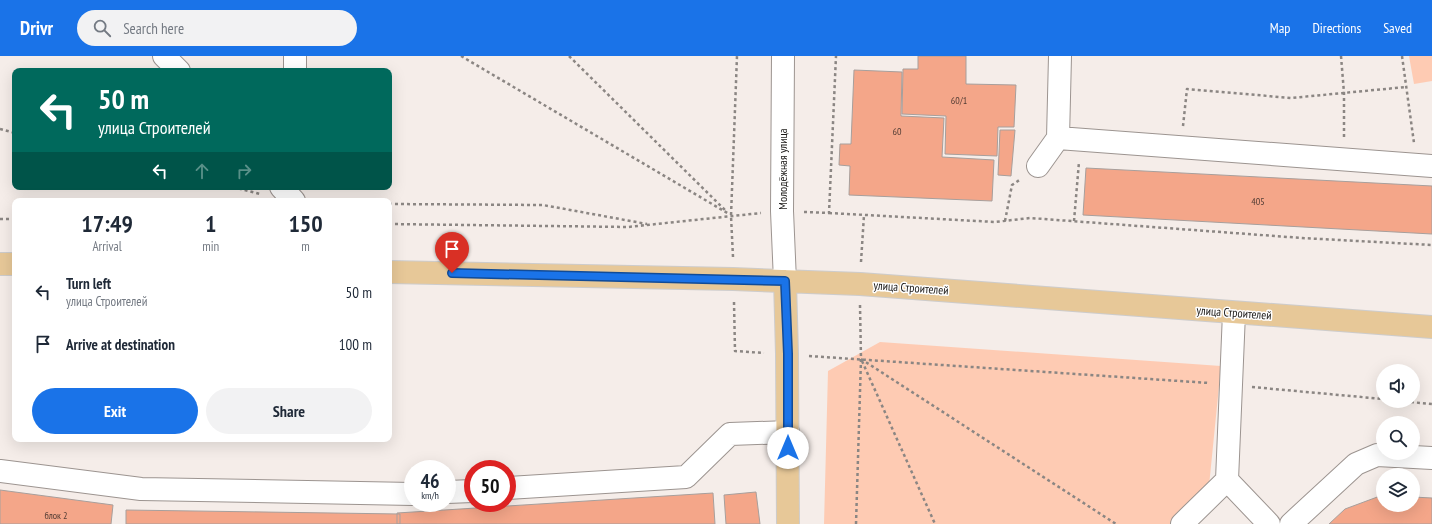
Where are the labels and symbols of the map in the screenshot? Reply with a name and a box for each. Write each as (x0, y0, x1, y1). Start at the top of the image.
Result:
house number: 60/1 (951, 94, 967, 107)
house number: 60 (893, 125, 902, 138)
street label: Молодёжная улица (775, 128, 790, 210)
house number: 405 (1251, 195, 1265, 208)
pin (435, 232, 469, 273)
street label: улица Строителей (873, 277, 949, 298)
street label: улица Строителей (1196, 302, 1272, 323)
position arrow (767, 427, 809, 469)
speed limit sign: 50 (464, 460, 516, 512)
house number: блок 2 (44, 509, 68, 522)

